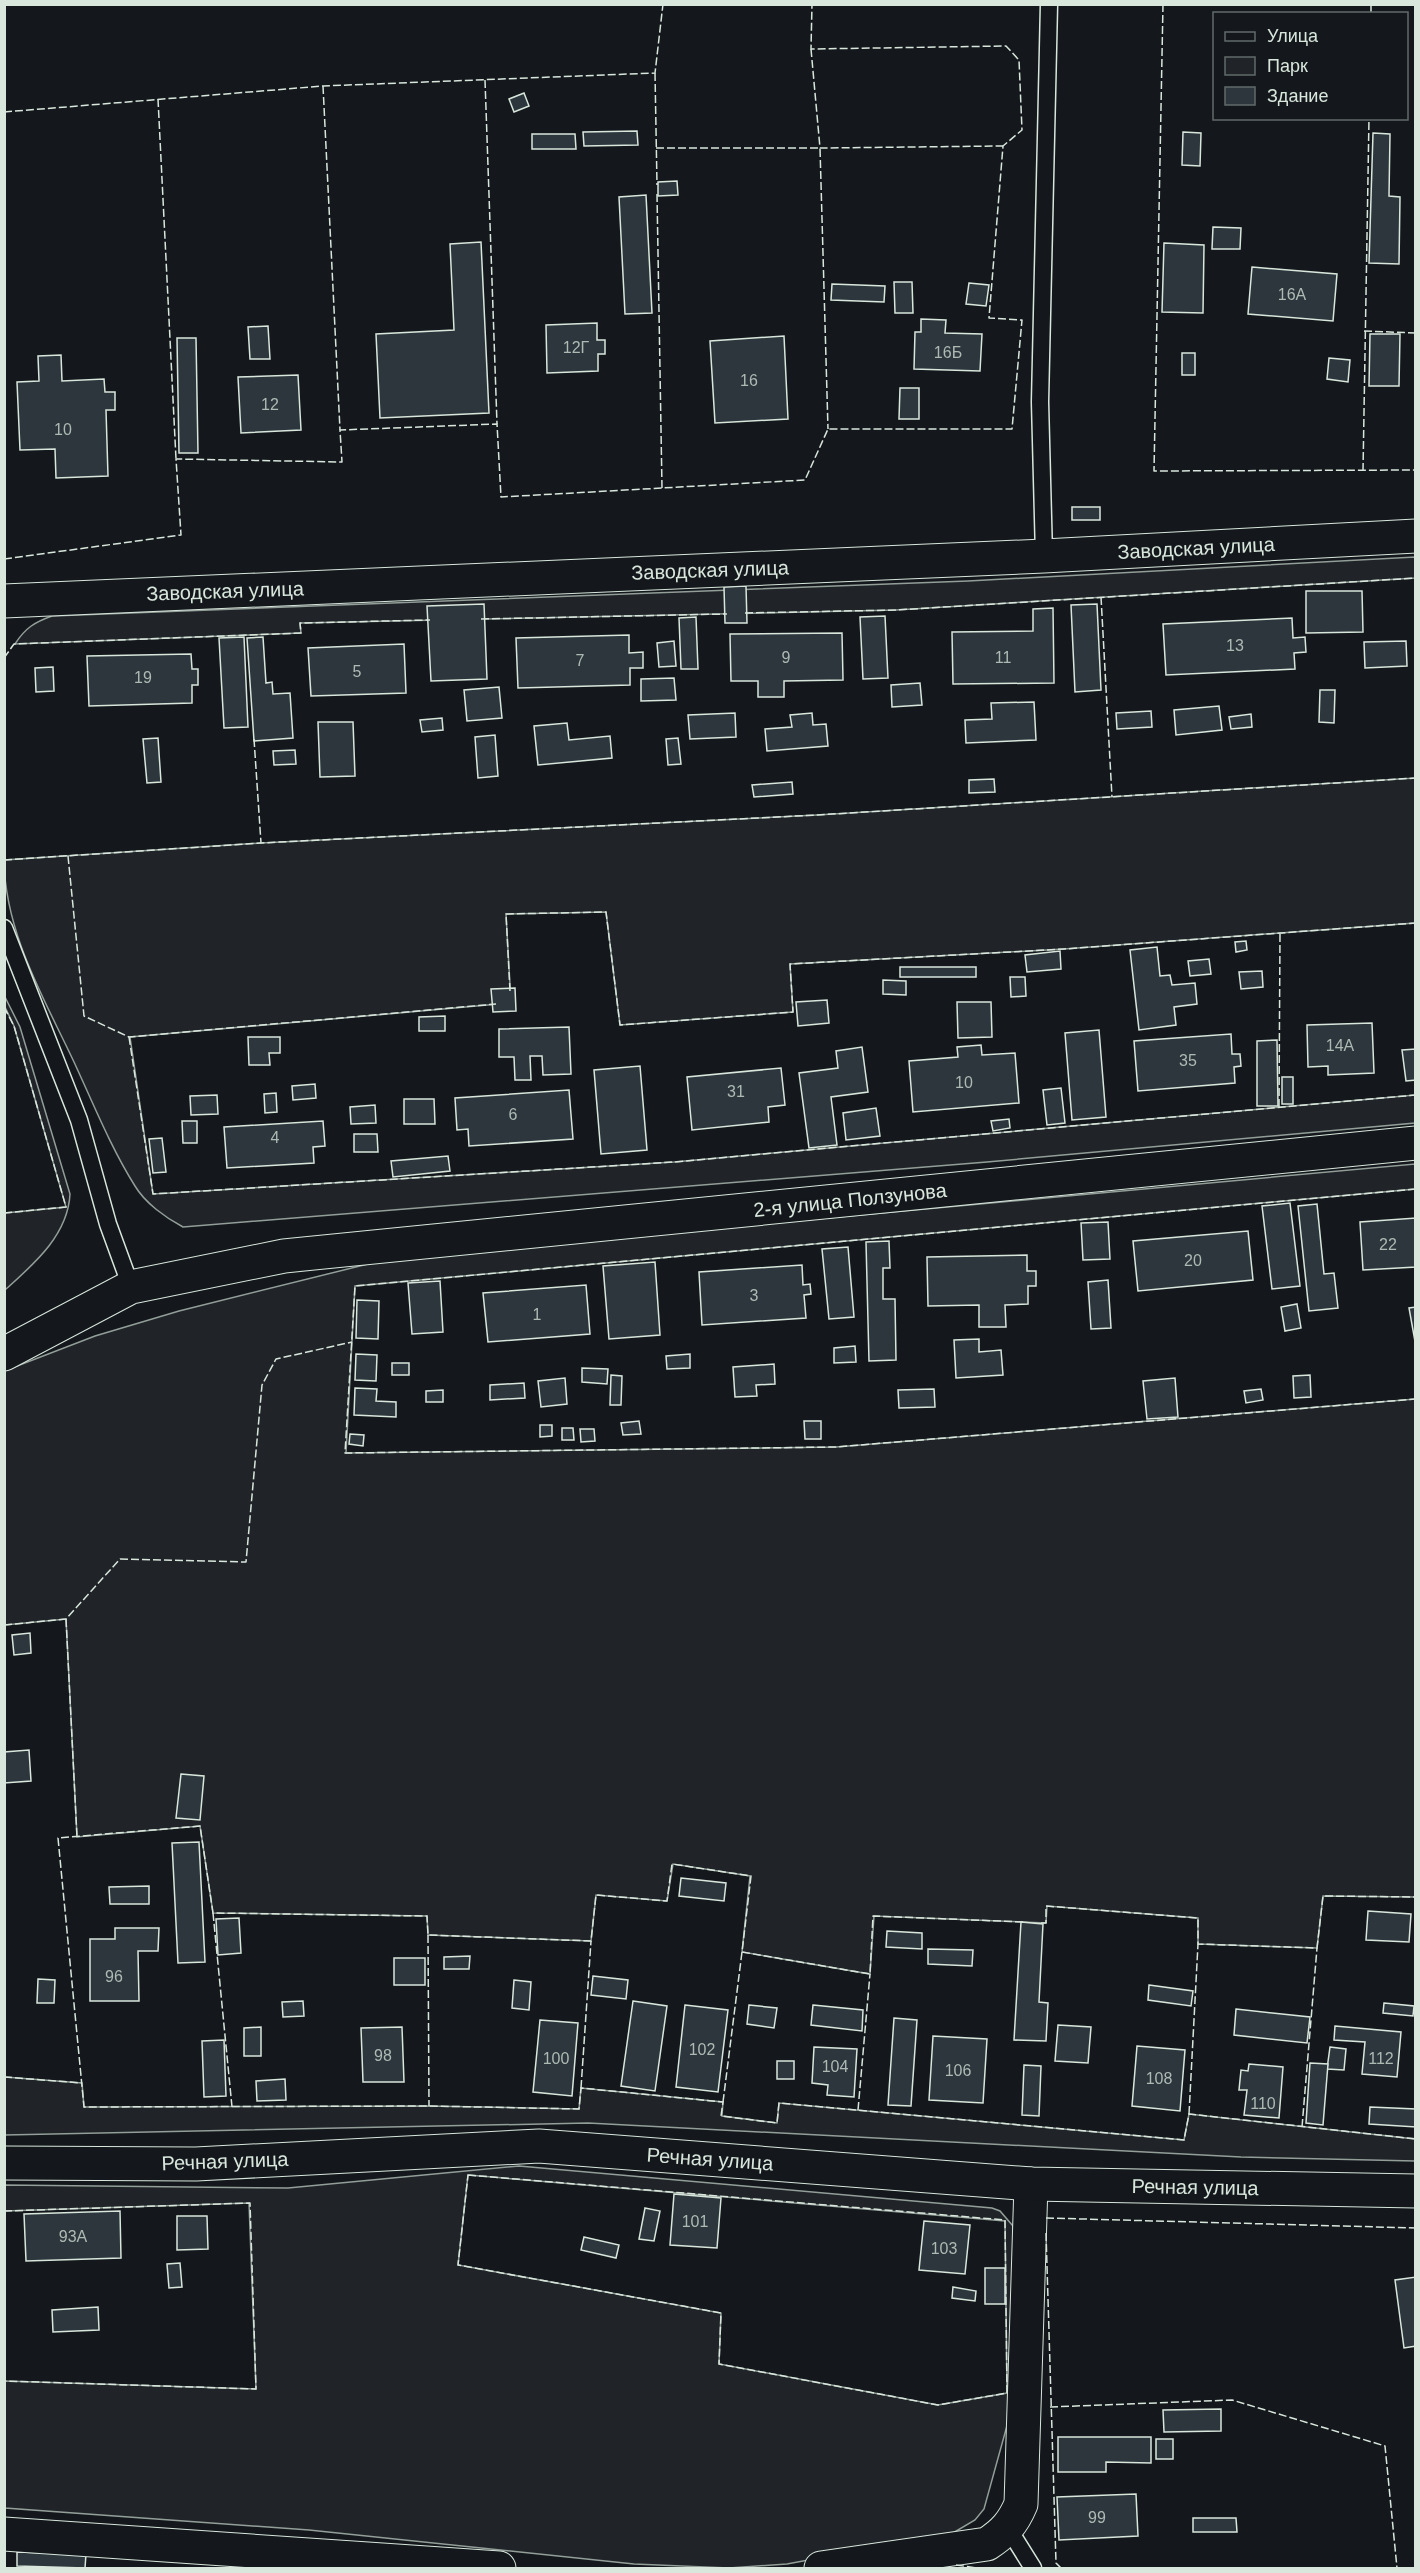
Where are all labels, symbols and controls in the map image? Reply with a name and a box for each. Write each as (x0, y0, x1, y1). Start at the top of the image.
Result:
legend (1213, 12, 1408, 120)
text: Улица (1267, 26, 1319, 46)
text: Парк (1267, 56, 1308, 76)
text: Здание (1267, 86, 1328, 106)
house number: 16А (1278, 286, 1307, 303)
house number: 12Г (563, 339, 590, 356)
house number: 16Б (934, 344, 962, 361)
house number: 16 (740, 372, 758, 389)
house number: 12 (261, 396, 279, 413)
house number: 10 (54, 421, 72, 438)
street label: Заводская улица (1117, 533, 1276, 563)
street label: Заводская улица (631, 556, 790, 584)
street label: Заводская улица (146, 577, 305, 605)
house number: 13 (1226, 637, 1244, 654)
house number: 9 (782, 649, 791, 666)
house number: 11 (995, 649, 1011, 666)
house number: 7 (576, 652, 585, 669)
house number: 5 (353, 663, 362, 680)
house number: 19 (134, 669, 152, 686)
house number: 14А (1326, 1037, 1355, 1054)
house number: 35 (1179, 1052, 1197, 1069)
house number: 10 (955, 1074, 973, 1091)
house number: 31 (727, 1083, 745, 1100)
house number: 6 (509, 1106, 518, 1123)
house number: 4 (271, 1129, 280, 1146)
street label: 2-я улица Ползунова (752, 1179, 949, 1221)
house number: 22 (1379, 1236, 1397, 1253)
house number: 20 (1184, 1252, 1202, 1269)
house number: 3 (750, 1287, 759, 1304)
house number: 1 (533, 1306, 542, 1323)
house number: 96 (105, 1968, 123, 1985)
house number: 102 (689, 2041, 715, 2058)
house number: 98 (374, 2047, 392, 2064)
house number: 100 (543, 2050, 569, 2067)
house number: 112 (1368, 2050, 1394, 2067)
house number: 104 (822, 2058, 848, 2075)
house number: 106 (945, 2062, 971, 2079)
house number: 108 (1146, 2070, 1172, 2087)
house number: 110 (1250, 2095, 1276, 2112)
street label: Речная улица (646, 2144, 775, 2174)
street label: Речная улица (161, 2148, 290, 2174)
street label: Речная улица (1131, 2175, 1259, 2199)
house number: 101 (682, 2213, 708, 2230)
house number: 93А (59, 2228, 88, 2245)
house number: 103 (931, 2240, 957, 2257)
house number: 99 (1088, 2509, 1106, 2526)

